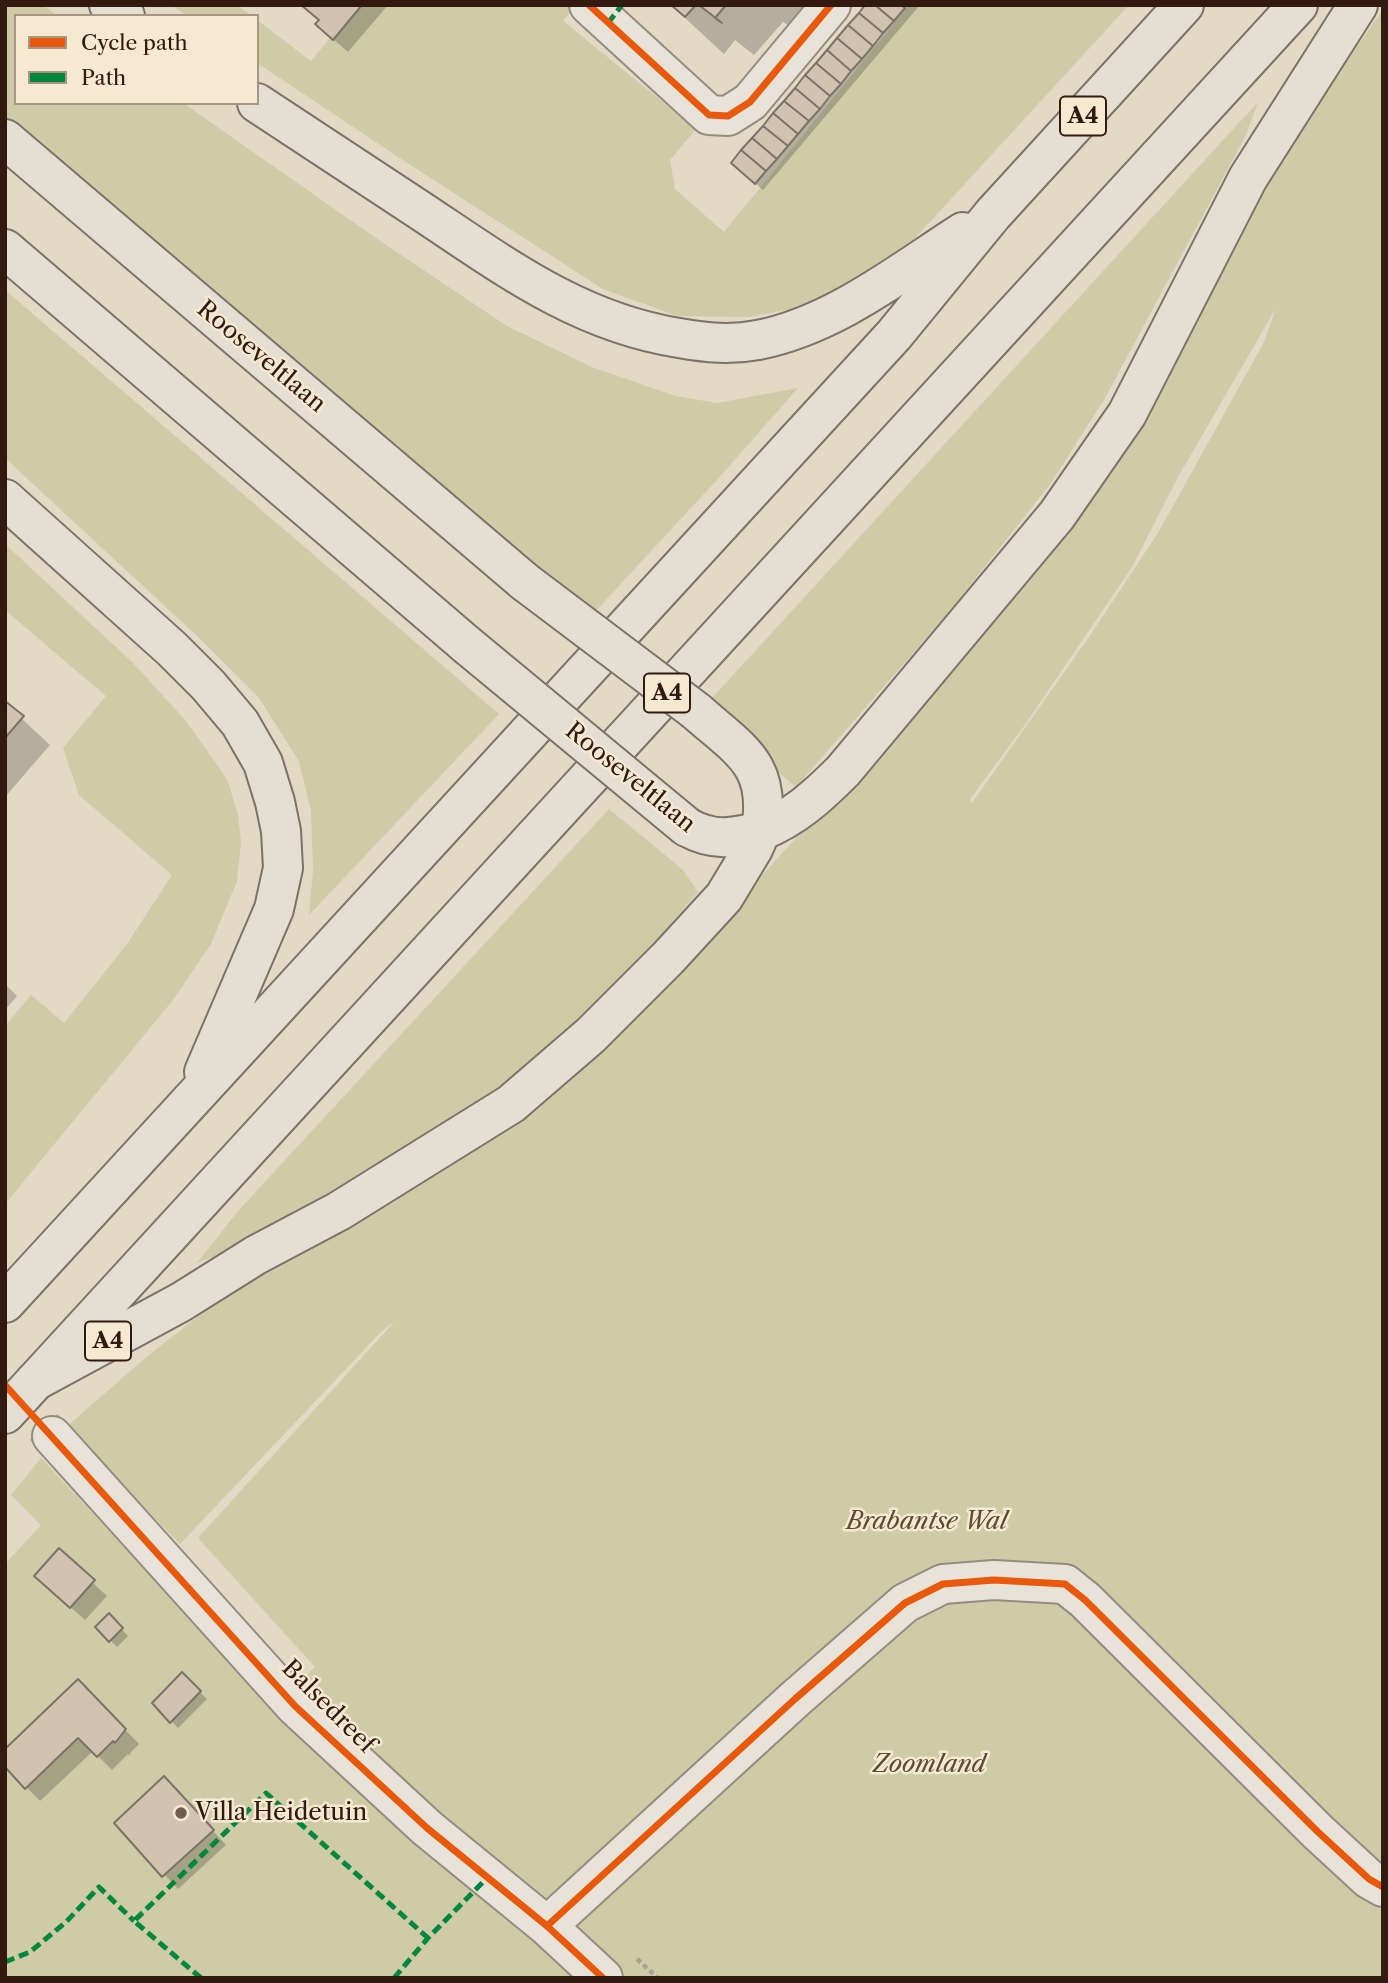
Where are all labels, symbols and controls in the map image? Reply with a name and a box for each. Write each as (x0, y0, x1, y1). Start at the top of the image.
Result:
legend (14, 14, 259, 105)
text: Cycle path (81, 30, 188, 55)
text: Path (81, 65, 126, 90)
road number: A4 (1060, 97, 1106, 136)
street label: Rooseveltlaan (191, 295, 331, 419)
road number: A4 (644, 674, 690, 712)
street label: Rooseveltlaan (559, 717, 701, 839)
road number: A4 (85, 1322, 131, 1360)
park label: Brabantse Wal (846, 1508, 1008, 1536)
street label: Balsedreef (275, 1654, 381, 1760)
park label: Zoomland (872, 1751, 986, 1779)
place label: Villa Heidetuin (195, 1799, 367, 1827)
marker: Villa Heidetuin (173, 1805, 189, 1821)

